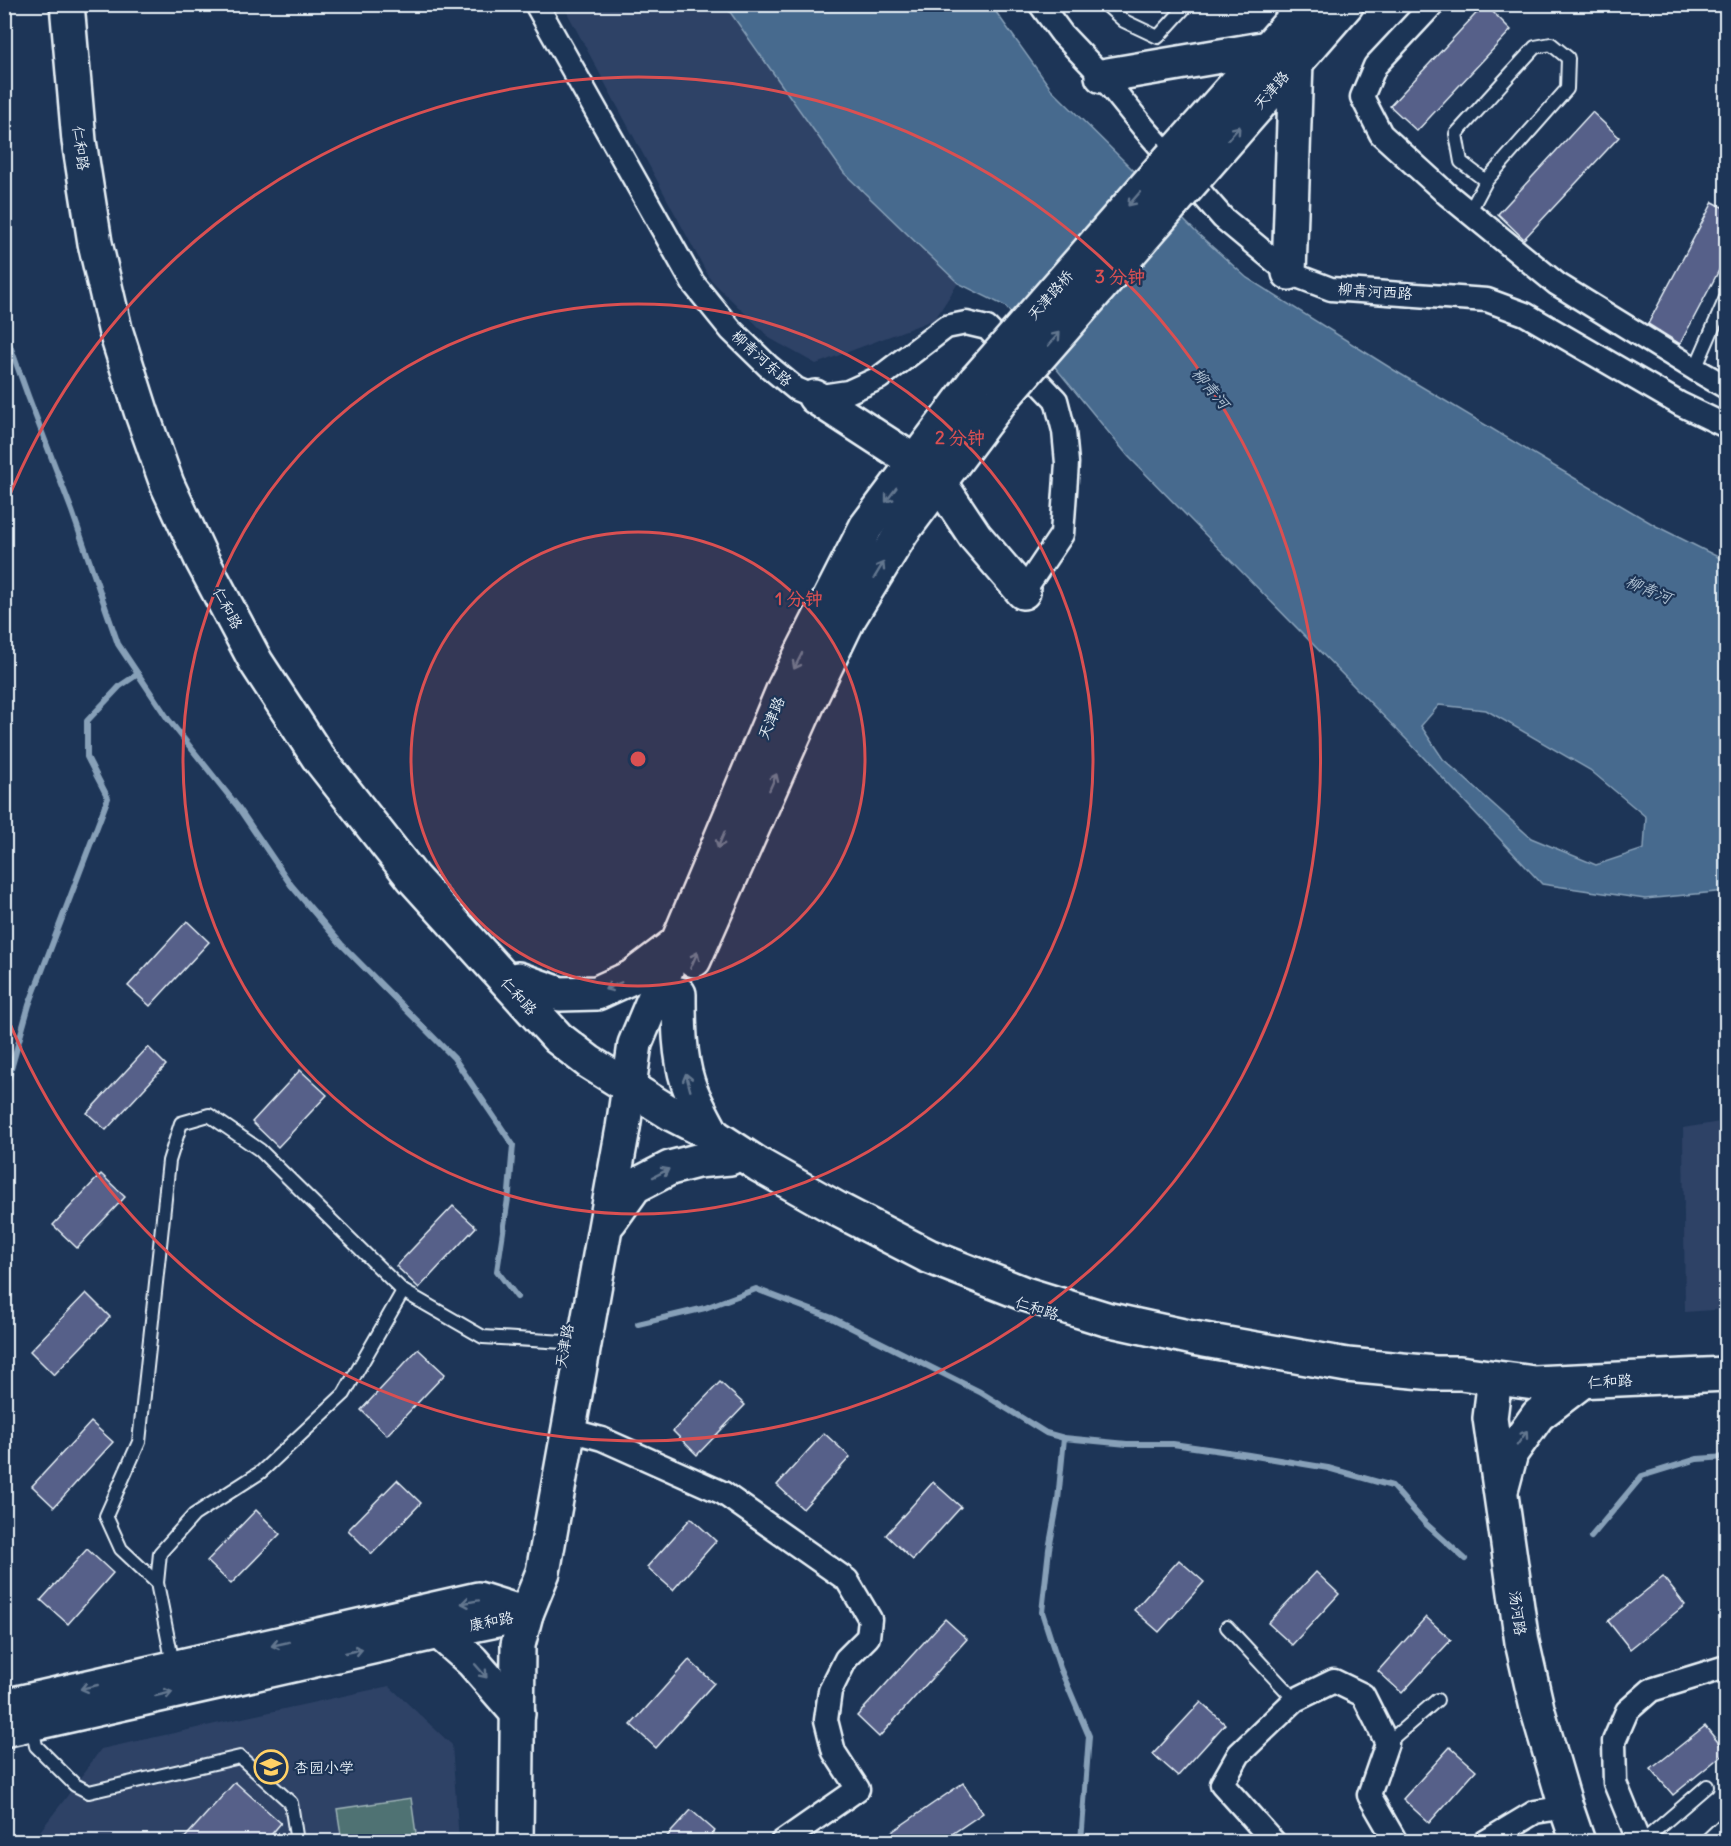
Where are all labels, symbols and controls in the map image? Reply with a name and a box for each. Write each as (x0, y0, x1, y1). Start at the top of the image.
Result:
street label: 天津路 (1249, 67, 1293, 113)
street label: 仁和路 (68, 124, 94, 172)
one-way arrow (1227, 126, 1241, 141)
one-way arrow (1127, 191, 1141, 206)
text: 3 分钟 (1095, 265, 1145, 288)
street label: 天津路桥 (1023, 266, 1077, 324)
street label: 柳青河西路 (1337, 279, 1413, 303)
street label: 柳青河东路 (728, 326, 796, 390)
one-way arrow (1047, 332, 1061, 347)
water label: 柳青河 (1188, 363, 1236, 415)
text: 2 分钟 (935, 426, 985, 449)
one-way arrow (884, 486, 897, 502)
one-way arrow (873, 562, 885, 579)
water label: 柳青河 (1623, 570, 1678, 609)
street label: 仁和路 (209, 584, 247, 632)
text: 1 分钟 (775, 587, 823, 610)
one-way arrow (792, 651, 803, 669)
street label: 天津路 (753, 694, 789, 742)
centre of rings (628, 749, 648, 769)
one-way arrow (769, 773, 780, 791)
one-way arrow (715, 830, 726, 848)
one-way arrow (689, 952, 701, 970)
street label: 仁和路 (497, 973, 541, 1019)
one-way arrow (604, 980, 622, 992)
one-way arrow (682, 1073, 694, 1092)
one-way arrow (652, 1167, 669, 1179)
street label: 仁和路 (1013, 1292, 1061, 1324)
street label: 天津路 (551, 1322, 577, 1370)
street label: 仁和路 (1587, 1370, 1633, 1392)
one-way arrow (1516, 1430, 1528, 1446)
street label: 汤河路 (1505, 1589, 1531, 1637)
one-way arrow (461, 1596, 480, 1607)
street label: 康和路 (467, 1607, 515, 1635)
one-way arrow (270, 1639, 290, 1650)
one-way arrow (344, 1645, 363, 1656)
one-way arrow (474, 1663, 487, 1679)
one-way arrow (80, 1681, 99, 1693)
one-way arrow (154, 1688, 173, 1699)
school or university icon: 杏园小学 (253, 1749, 289, 1785)
place label: 杏园小学 (294, 1758, 354, 1777)

